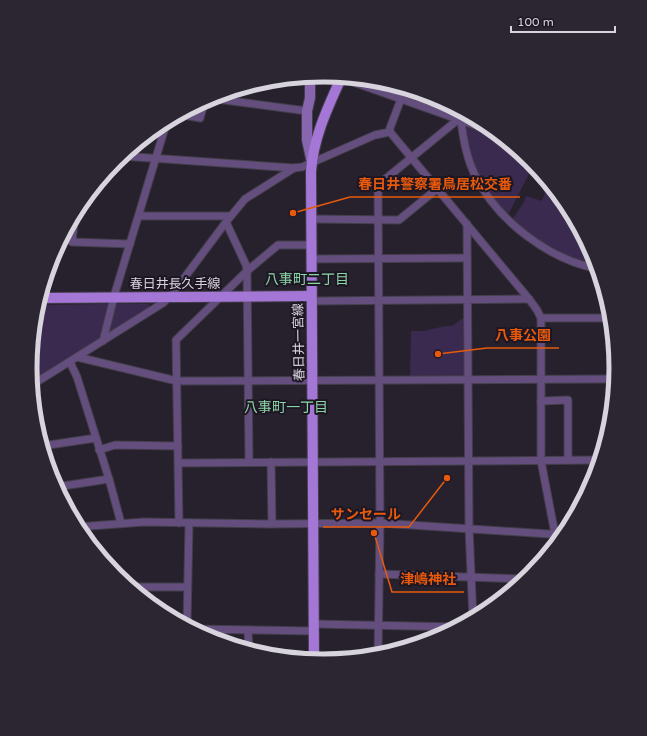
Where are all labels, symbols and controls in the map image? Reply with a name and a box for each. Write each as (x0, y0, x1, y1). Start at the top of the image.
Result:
scale bar (511, 8, 615, 34)
text: 100 m (517, 15, 554, 29)
callout: 春日井警察署鳥居松交番 (350, 171, 520, 197)
text: 春日井警察署鳥居松交番 (358, 176, 512, 193)
district label: 八事町二丁目 (265, 271, 349, 288)
street label: 春日井長久手線 (129, 276, 221, 292)
street label: 春日井一宮線 (290, 303, 308, 381)
callout: 八事公園 (487, 322, 559, 348)
text: 八事公園 (495, 327, 551, 344)
district label: 八事町一丁目 (244, 399, 328, 416)
callout: サンセール (323, 501, 409, 527)
text: サンセール (331, 506, 401, 523)
callout: 津嶋神社 (392, 566, 464, 592)
text: 津嶋神社 (400, 571, 456, 588)

